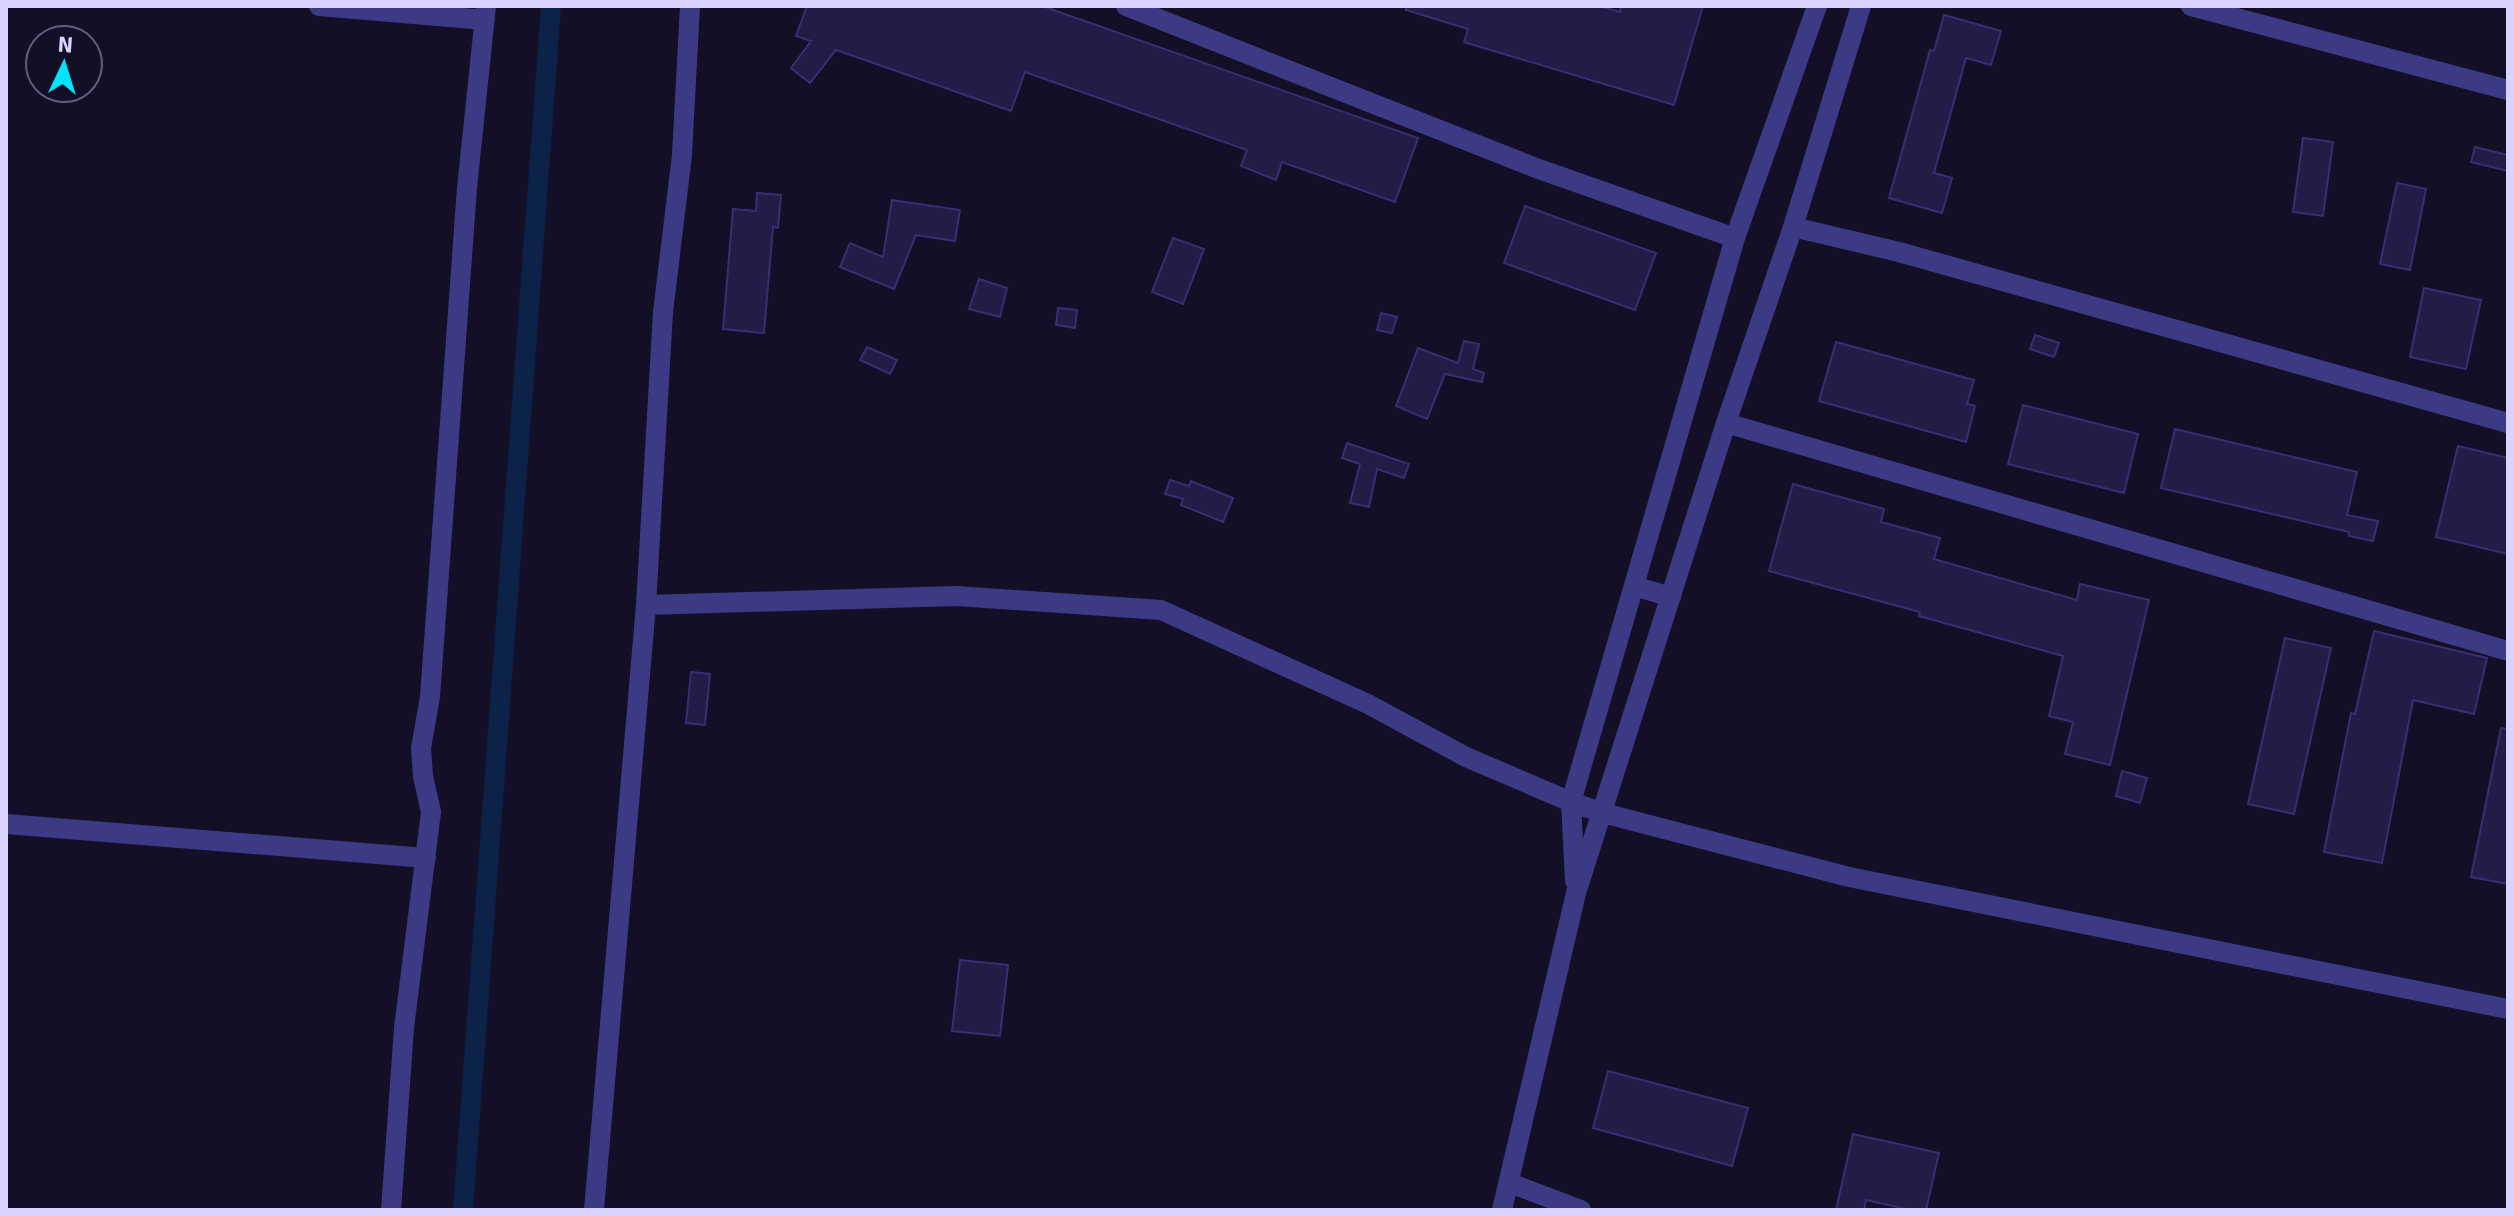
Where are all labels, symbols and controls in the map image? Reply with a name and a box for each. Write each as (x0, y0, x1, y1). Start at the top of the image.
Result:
north arrow (24, 24, 104, 104)
text: N (57, 31, 74, 59)

